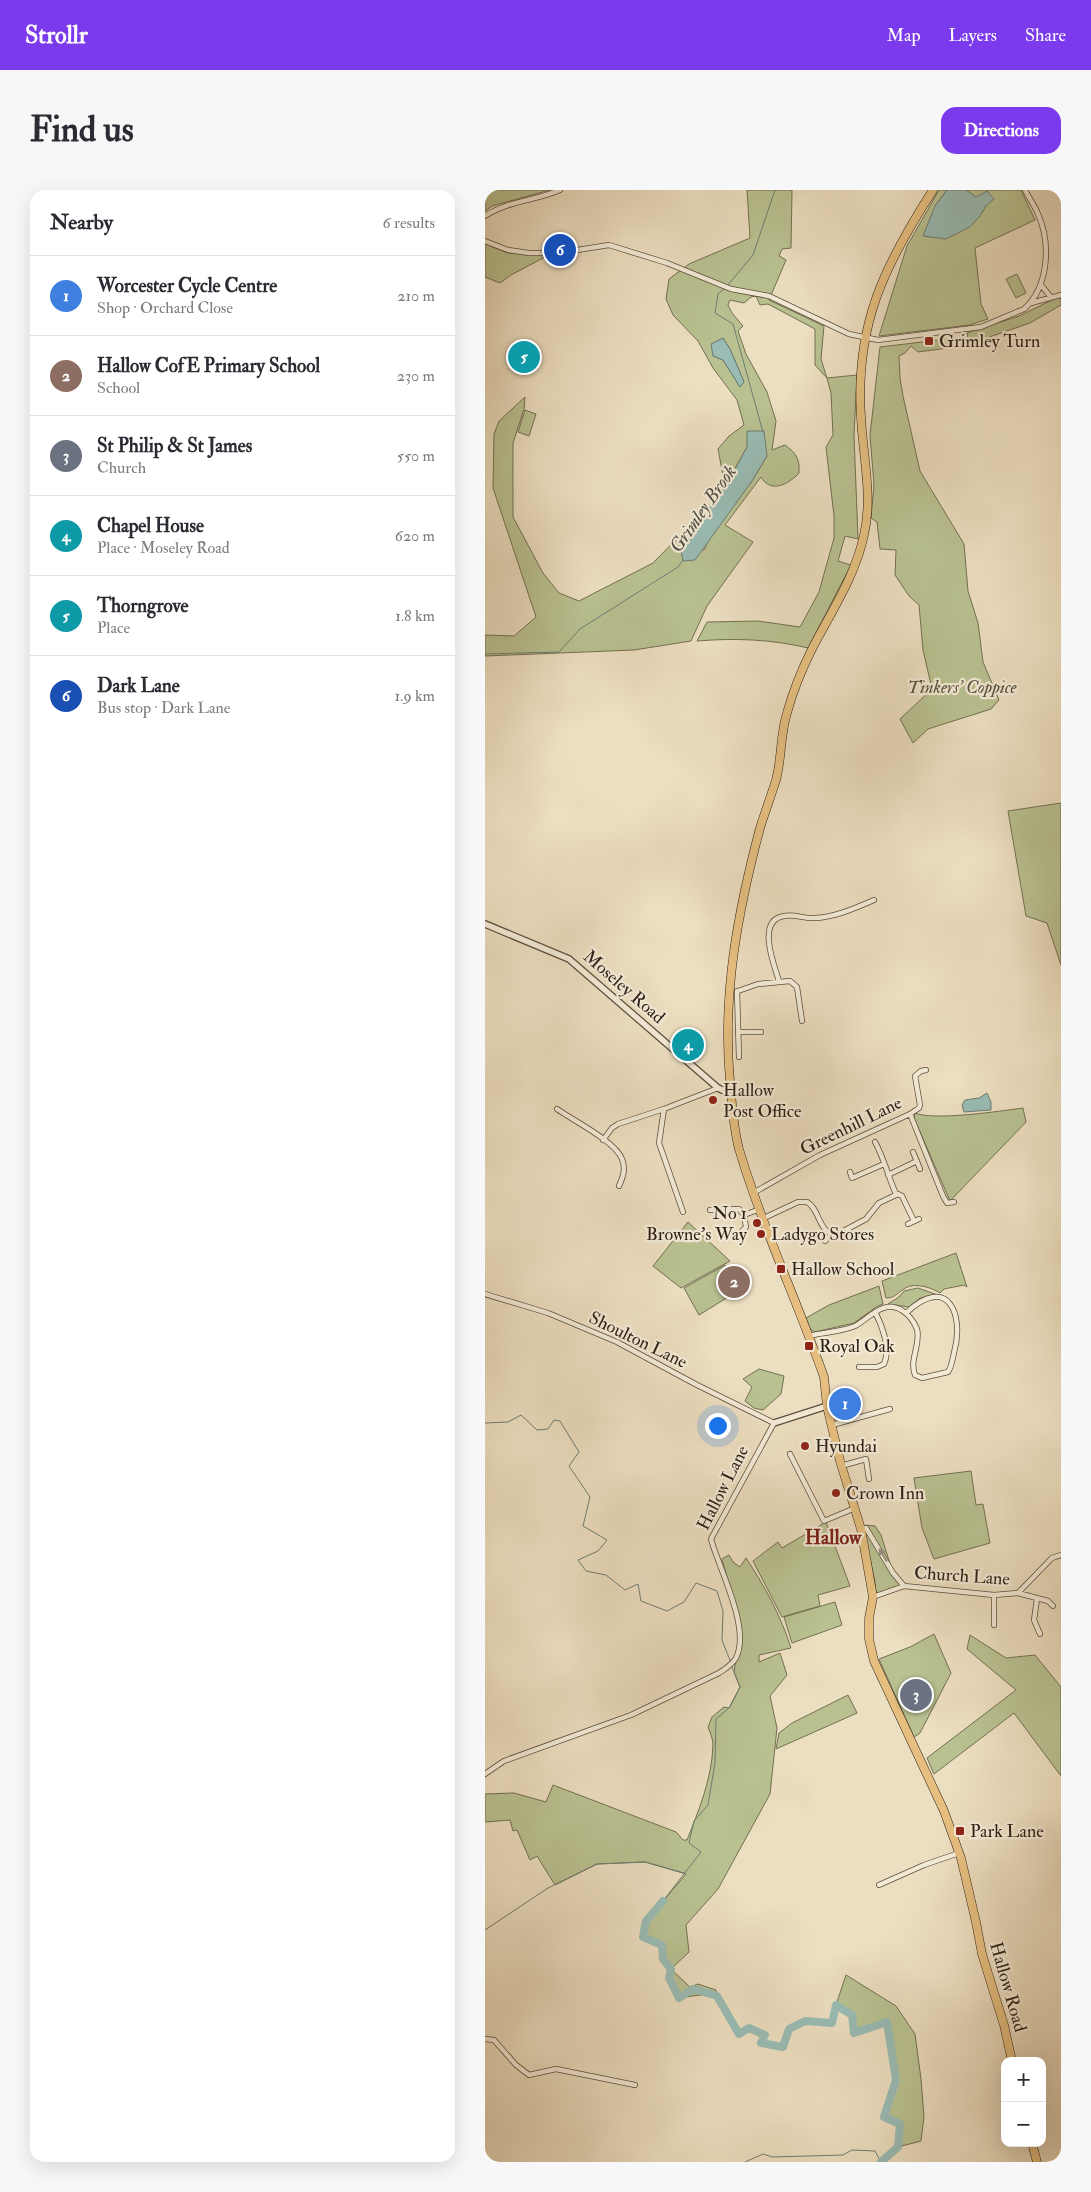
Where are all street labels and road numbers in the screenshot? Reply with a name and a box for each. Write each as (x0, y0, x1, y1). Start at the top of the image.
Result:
street label: Moseley Road (578, 945, 670, 1029)
street label: Greenhill Lane (796, 1091, 906, 1161)
street label: Shoulton Lane (585, 1306, 691, 1374)
street label: Hallow Lane (692, 1441, 754, 1534)
street label: Church Lane (913, 1561, 1011, 1591)
street label: Hallow Road (984, 1939, 1032, 2035)

